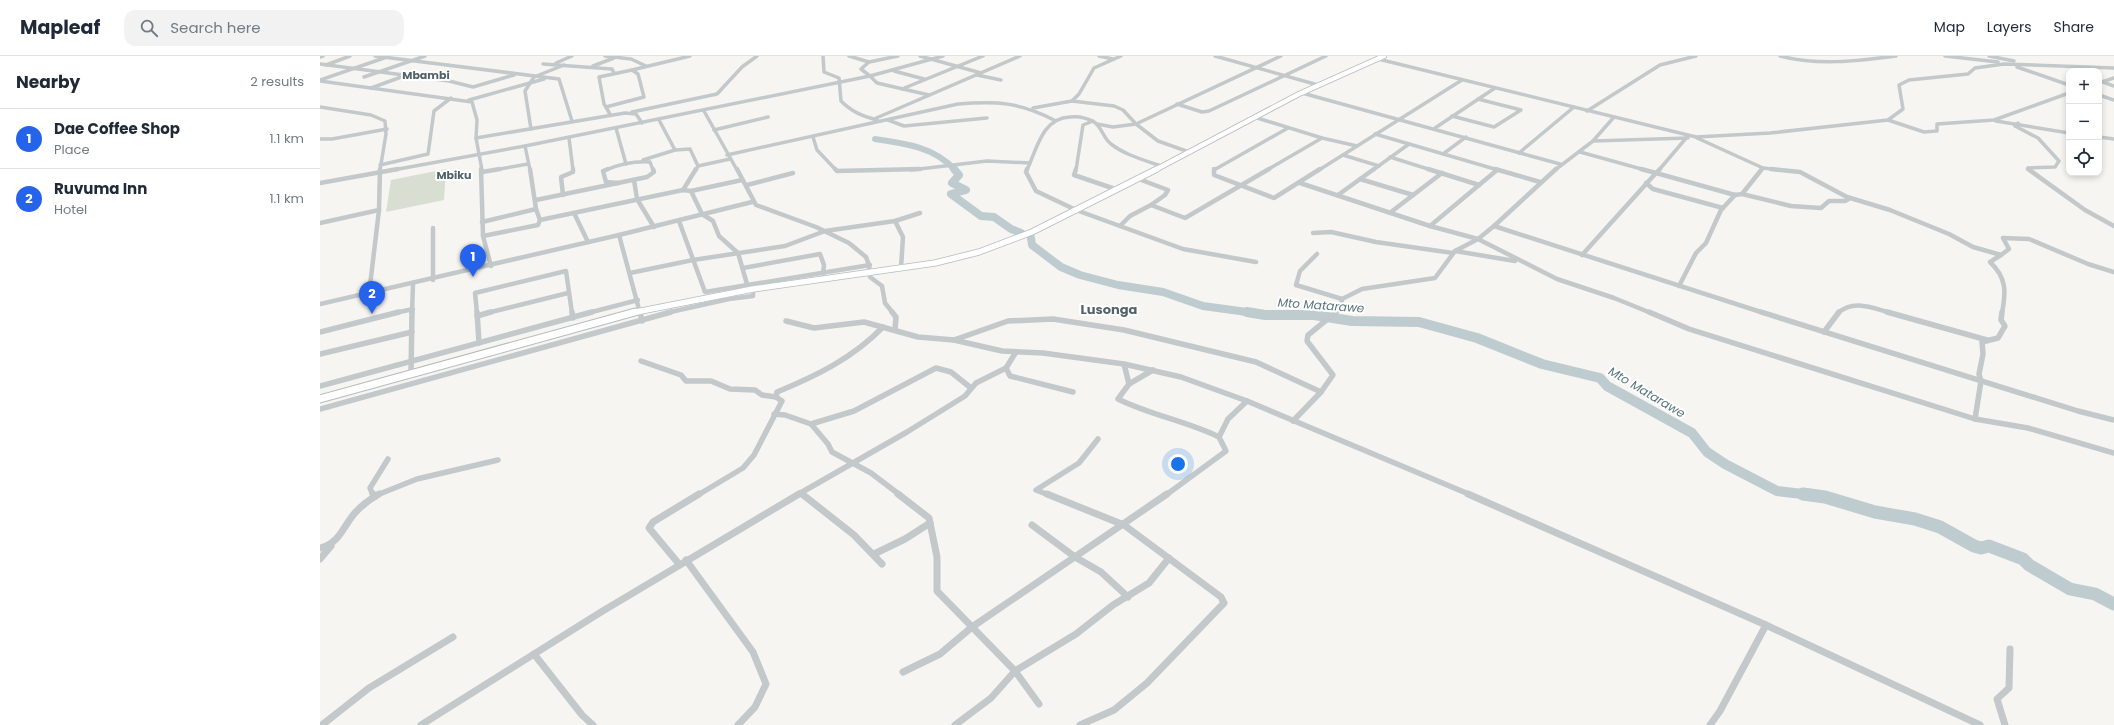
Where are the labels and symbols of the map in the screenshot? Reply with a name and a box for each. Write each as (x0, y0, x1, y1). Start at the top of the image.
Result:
district label: Mbambi (402, 67, 450, 83)
district label: Mbiku (436, 167, 472, 183)
pin: 1 (460, 244, 486, 277)
pin: 2 (359, 281, 385, 314)
water label: Mto Matarawe (1277, 293, 1365, 317)
district label: Lusonga (1081, 300, 1138, 319)
water label: Mto Matarawe (1605, 362, 1689, 422)
your location (1168, 454, 1188, 474)

